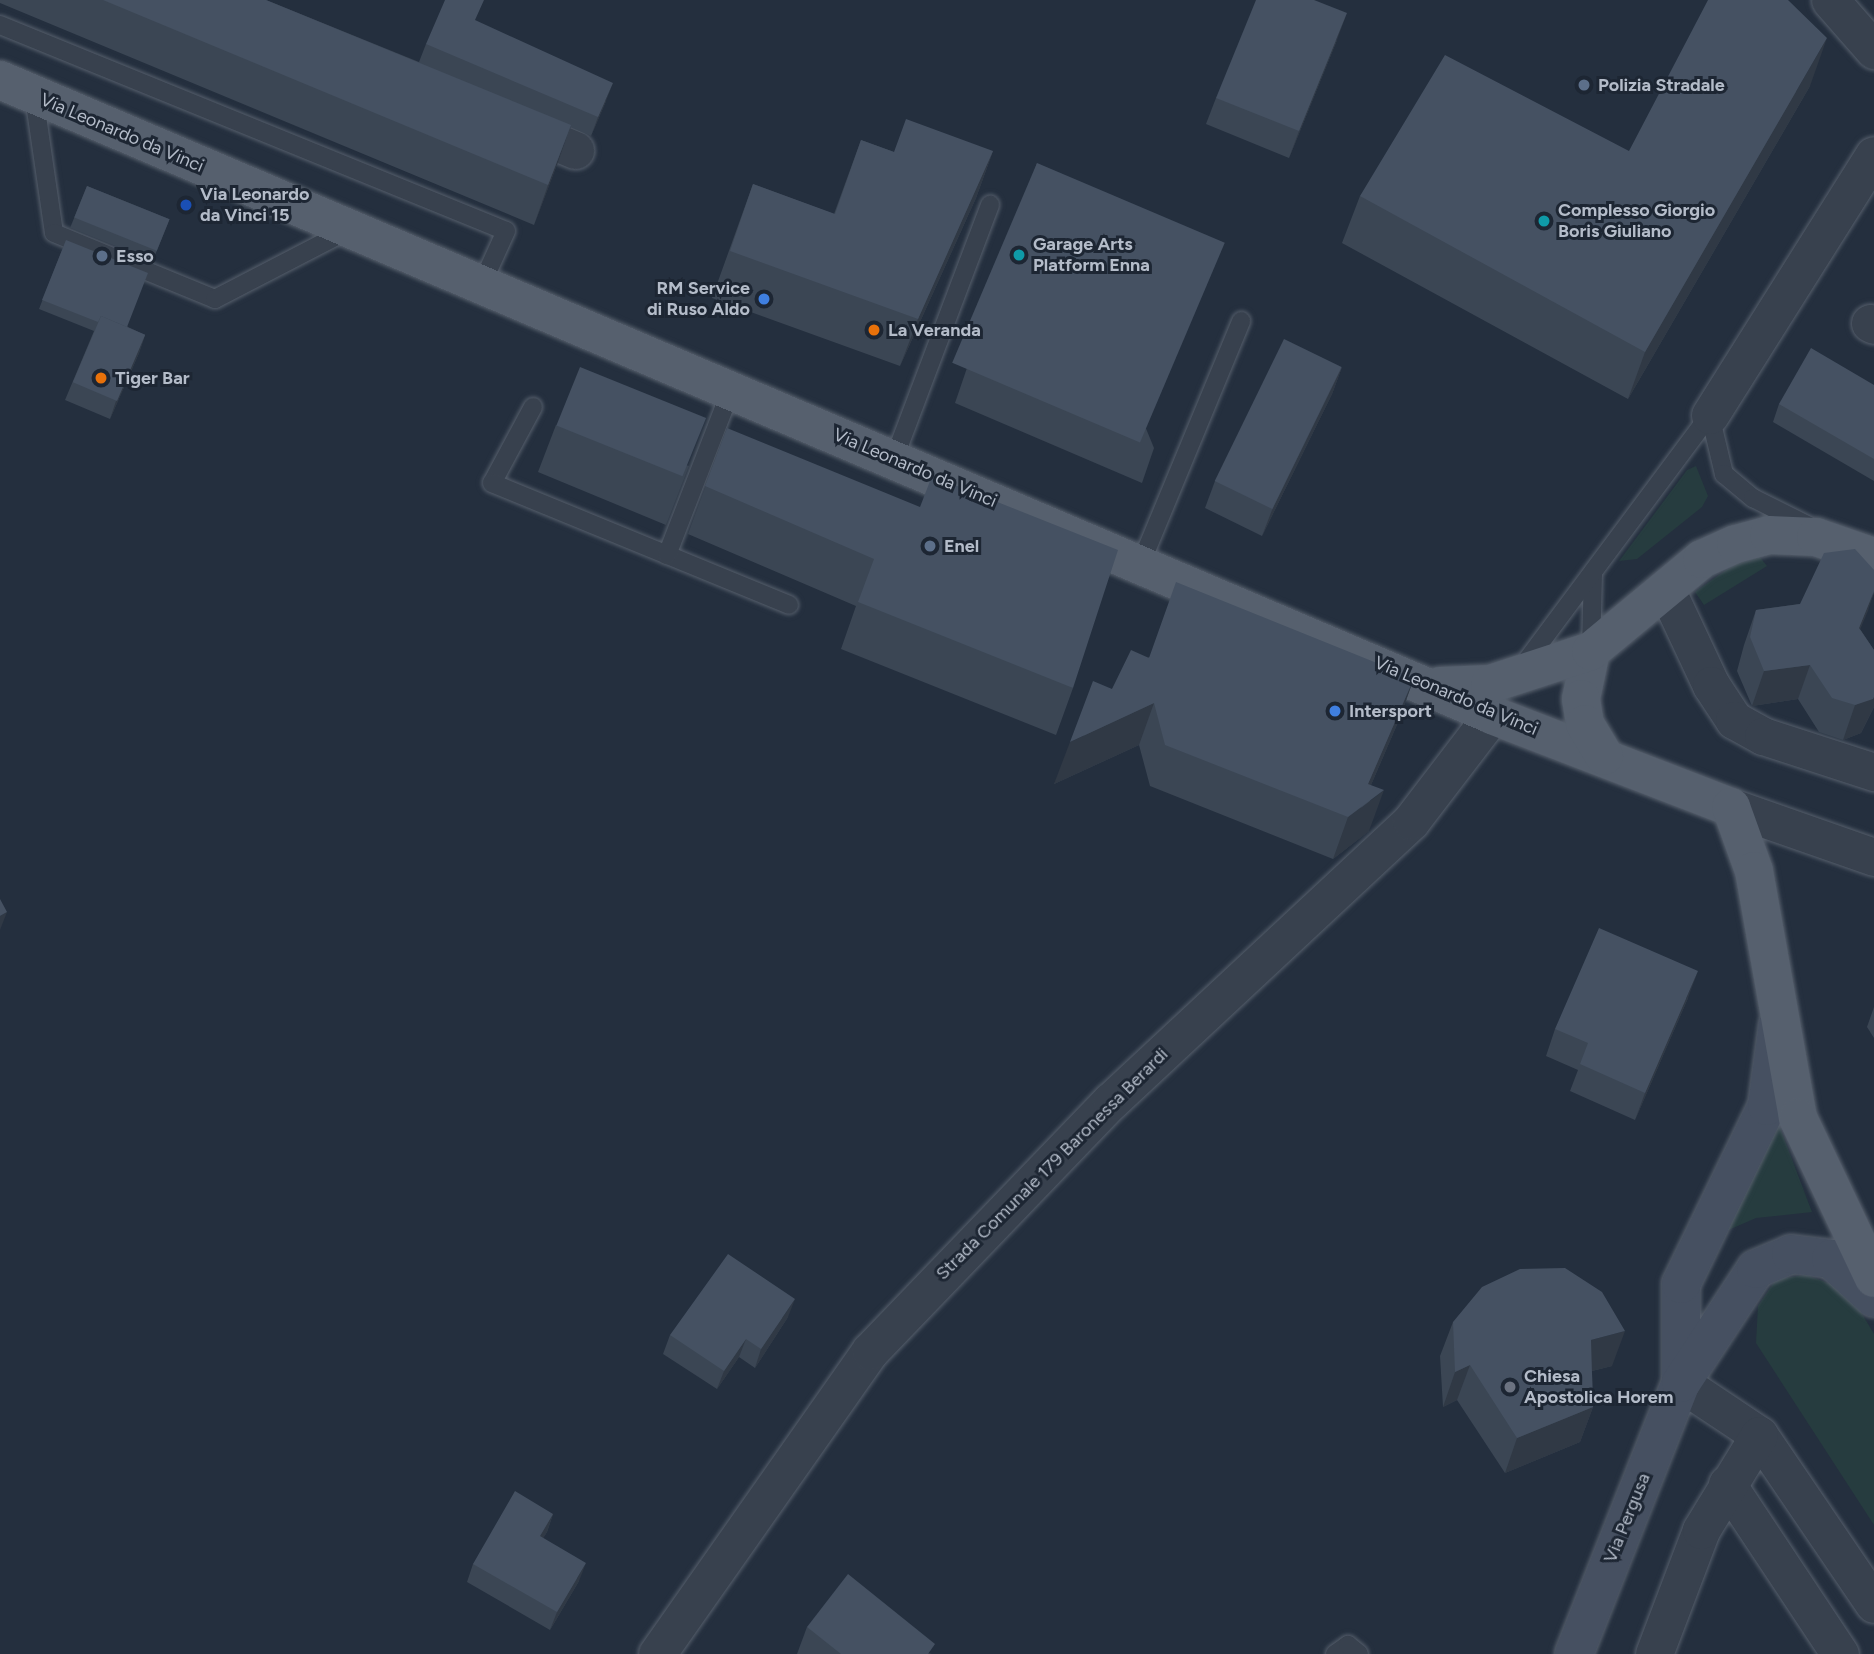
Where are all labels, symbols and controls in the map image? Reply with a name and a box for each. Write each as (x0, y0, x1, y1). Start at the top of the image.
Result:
place label: Polizia Stradale (1598, 74, 1725, 96)
marker: Polizia Stradale (1576, 77, 1592, 93)
street label: Via Leonardo da Vinci (37, 89, 207, 177)
place label: Via Leonardo da Vinci 15 (200, 184, 309, 227)
marker: Via Leonardo da Vinci 15 (178, 197, 194, 213)
place label: Complesso Giorgio Boris Giuliano (1558, 200, 1715, 242)
marker: Complesso Giorgio Boris Giuliano (1536, 213, 1552, 229)
place label: Garage Arts Platform Enna (1033, 234, 1150, 276)
place label: Esso (116, 245, 154, 267)
marker: Garage Arts Platform Enna (1011, 247, 1027, 263)
marker: Esso (94, 248, 110, 264)
place label: RM Service di Ruso Aldo (647, 278, 750, 320)
marker: RM Service di Ruso Aldo (756, 291, 772, 307)
place label: La Veranda (888, 319, 981, 341)
marker: La Veranda (866, 322, 882, 338)
place label: Tiger Bar (115, 367, 190, 389)
marker: Tiger Bar (93, 370, 109, 386)
street label: Via Leonardo da Vinci (830, 424, 1000, 512)
place label: Enel (944, 535, 979, 557)
marker: Enel (922, 538, 938, 554)
street label: Via Leonardo da Vinci (1371, 652, 1541, 740)
place label: Intersport (1349, 700, 1432, 722)
marker: Intersport (1327, 703, 1343, 719)
street label: Strada Comunale 179 Baronessa Berardi (932, 1044, 1172, 1284)
place label: Chiesa Apostolica Horem (1524, 1366, 1673, 1408)
marker: Chiesa Apostolica Horem (1502, 1379, 1518, 1395)
street label: Via Pergusa (1599, 1470, 1655, 1566)

